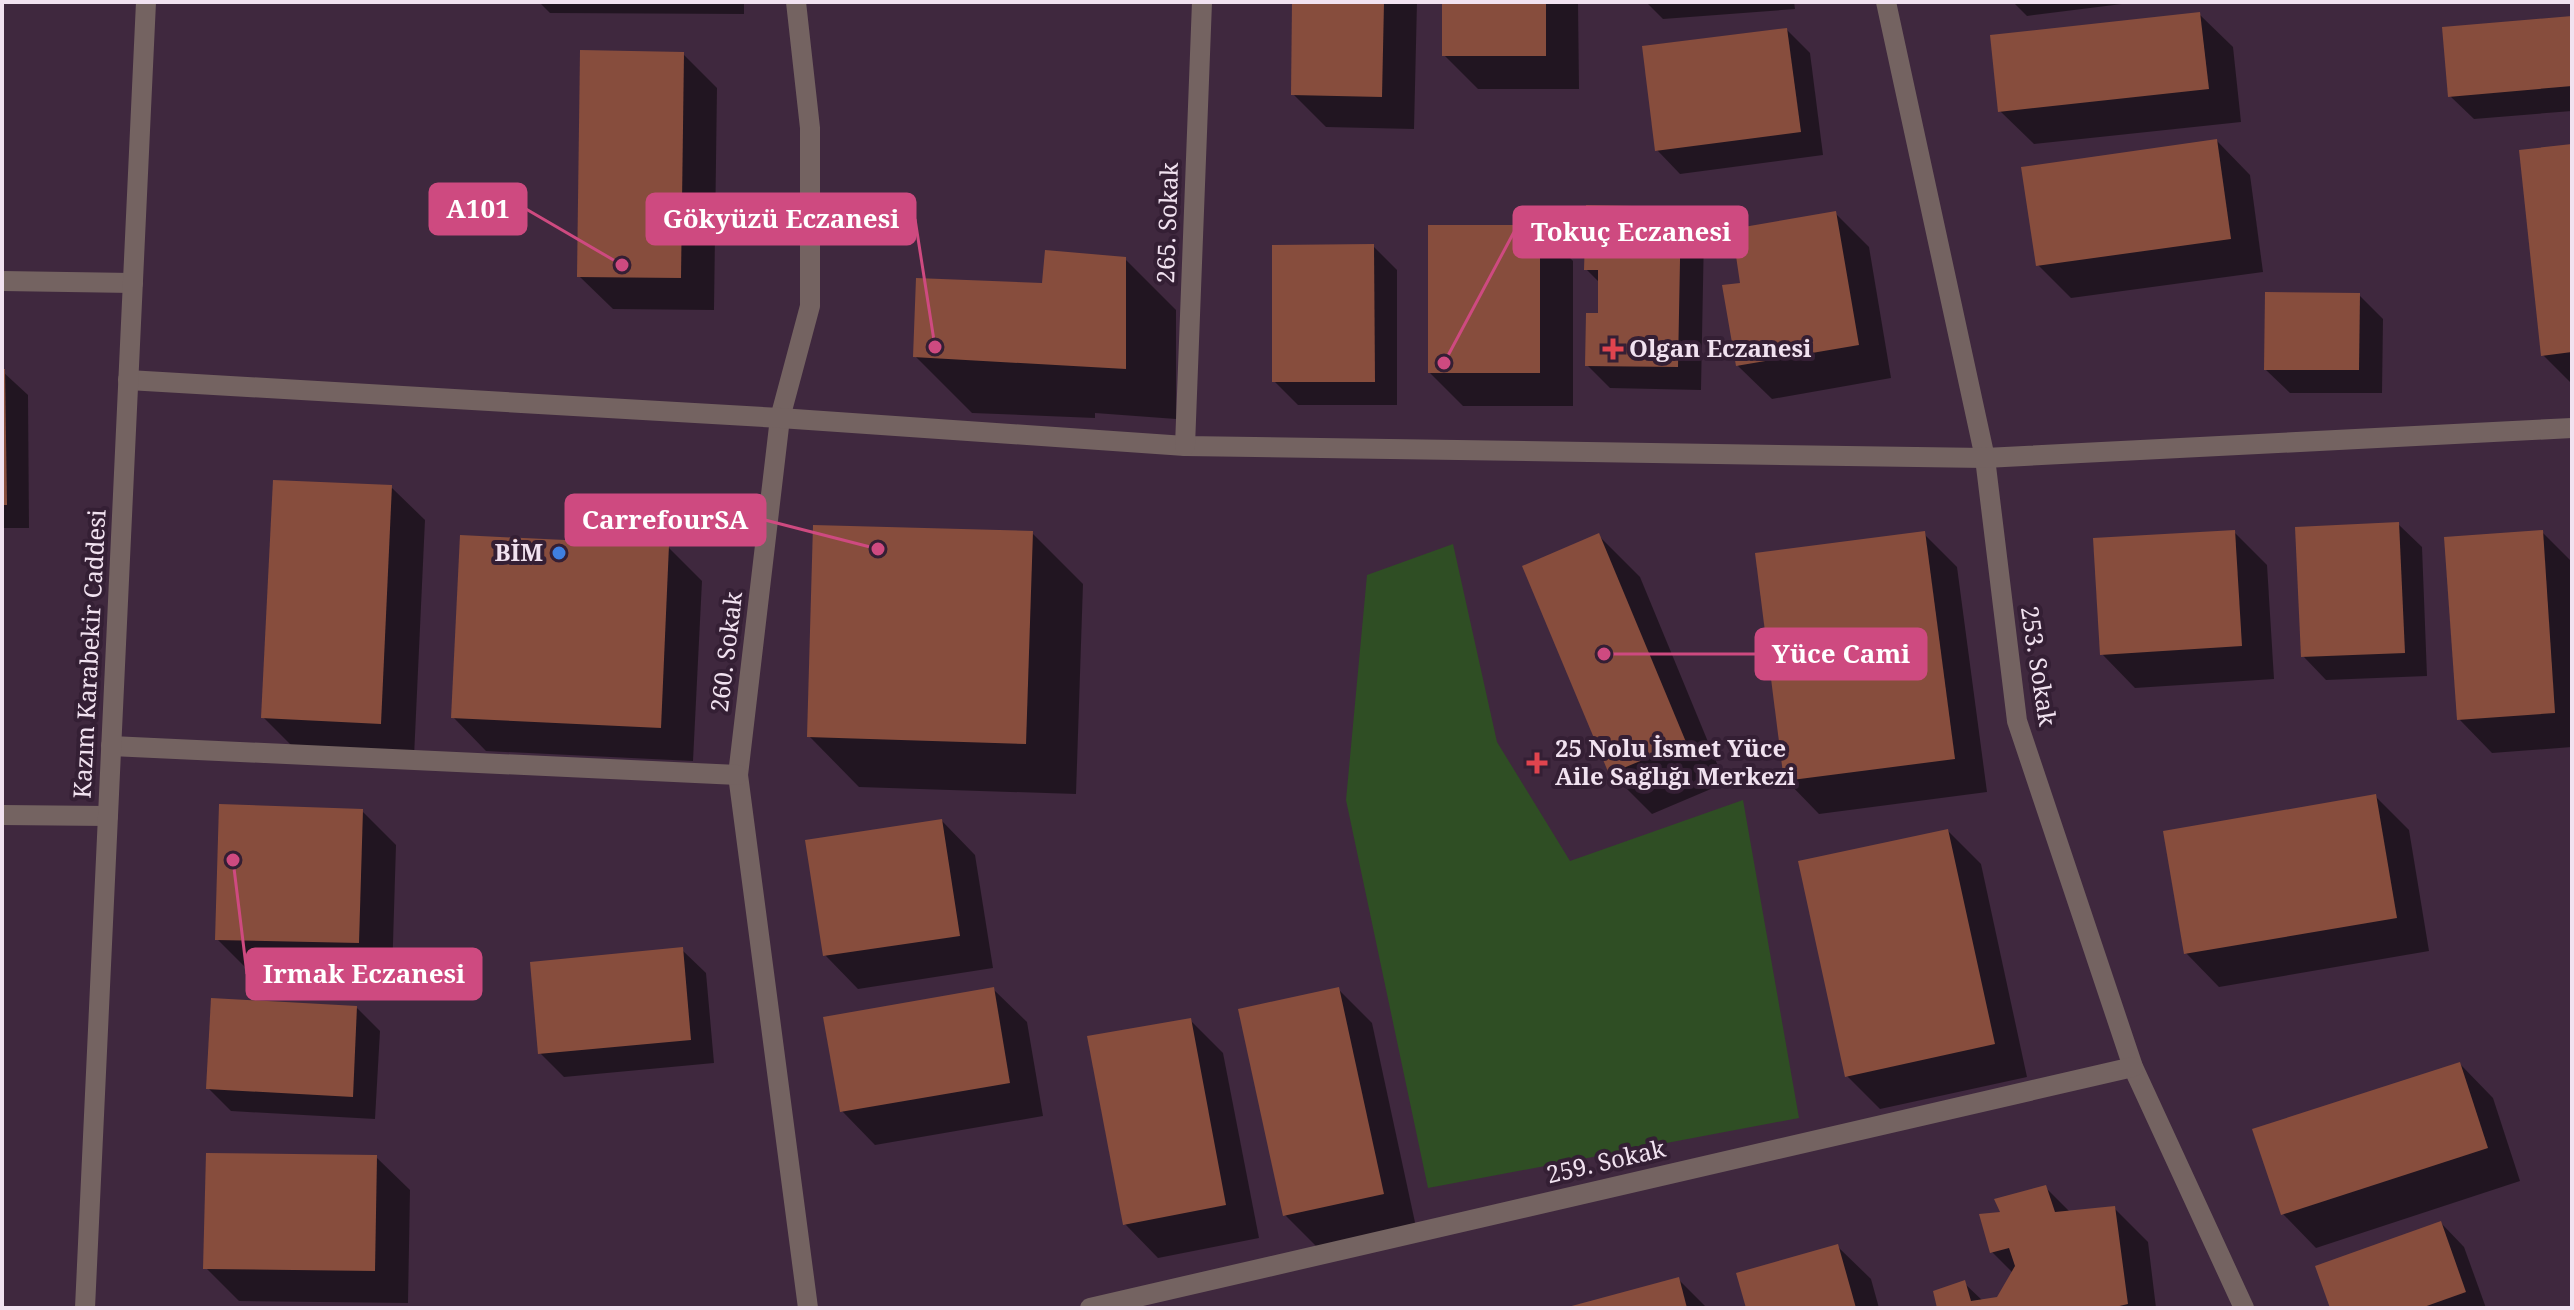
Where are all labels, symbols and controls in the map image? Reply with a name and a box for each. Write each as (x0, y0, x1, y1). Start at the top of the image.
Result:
street label: 265. Sokak (1148, 161, 1185, 284)
callout: A101 (430, 184, 526, 234)
text: A101 (446, 190, 510, 226)
callout: Gökyüzü Eczanesi (647, 194, 915, 244)
text: Gökyüzü Eczanesi (663, 200, 899, 236)
callout: Tokuç Eczanesi (1514, 207, 1747, 257)
text: Tokuç Eczanesi (1531, 213, 1731, 249)
place label: Olgan Eczanesi (1629, 331, 1812, 364)
marker: Olgan Eczanesi (1604, 340, 1622, 358)
callout: CarrefourSA (566, 495, 765, 545)
text: CarrefourSA (582, 501, 749, 537)
street label: Kazım Karabekir Caddesi (64, 508, 113, 799)
place label: BİM (494, 535, 543, 568)
marker: BİM (550, 544, 568, 562)
street label: 260. Sokak (702, 589, 749, 714)
street label: 253. Sokak (2014, 603, 2065, 729)
callout: Yüce Cami (1756, 629, 1926, 679)
text: Yüce Cami (1772, 635, 1910, 671)
place label: 25 Nolu İsmet Yüce Aile Sağlığı Merkezi (1555, 731, 1796, 792)
marker: 25 Nolu İsmet Yüce Aile Sağlığı Merkezi (1526, 752, 1548, 774)
callout: Irmak Eczanesi (247, 949, 481, 999)
text: Irmak Eczanesi (263, 955, 465, 991)
street label: 259. Sokak (1543, 1131, 1669, 1190)

